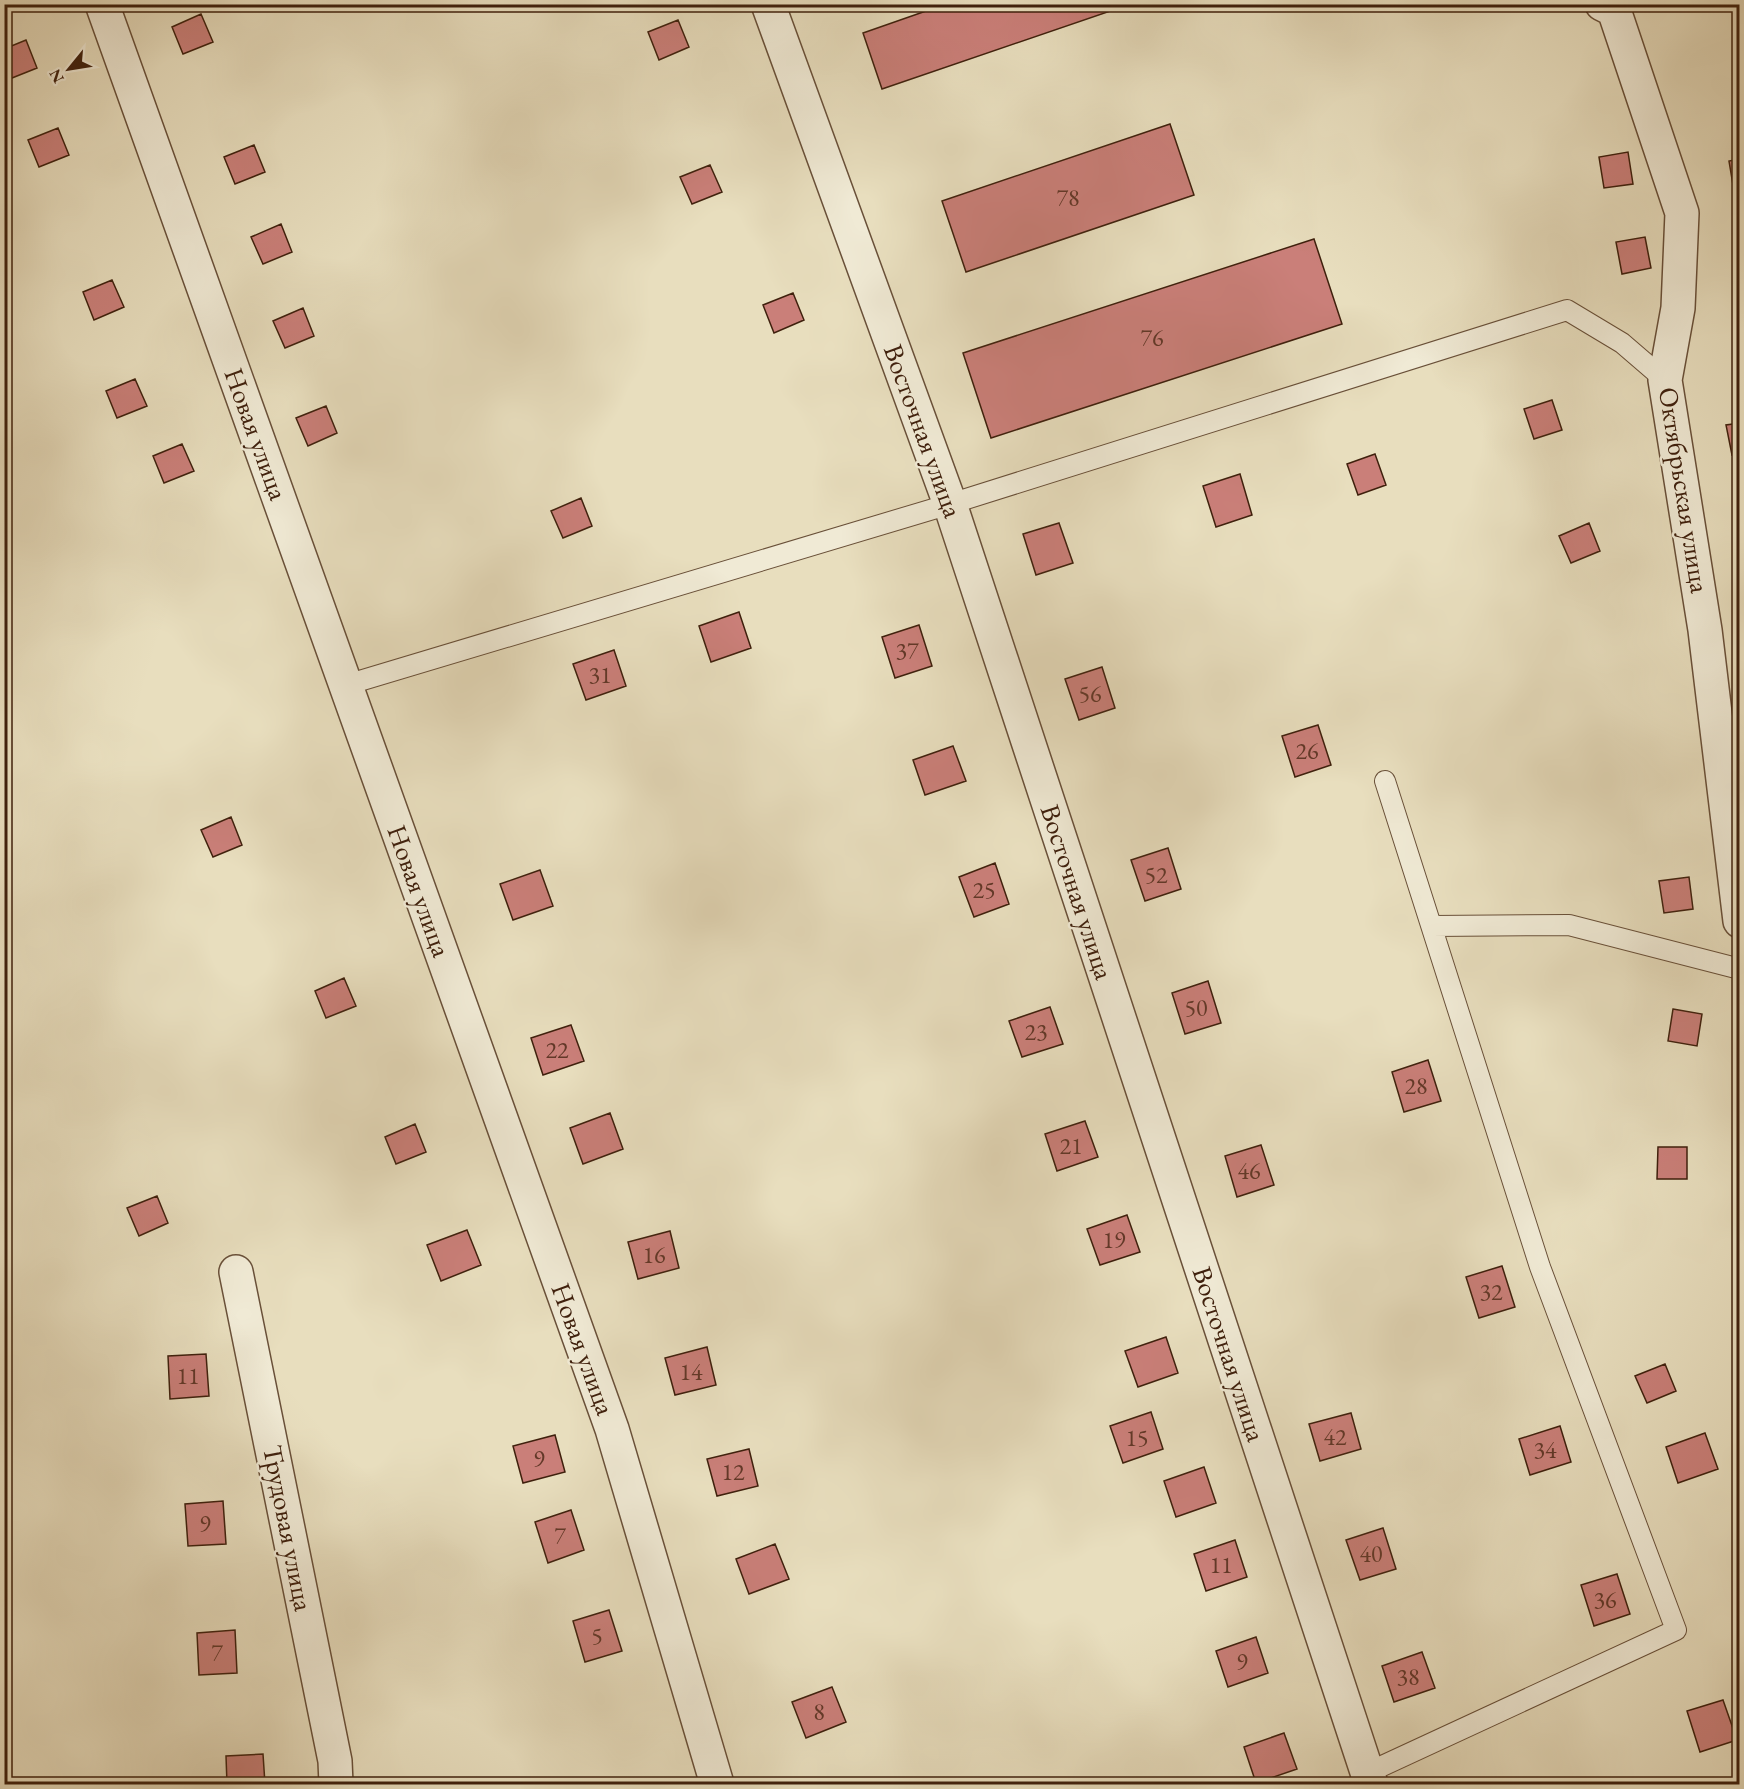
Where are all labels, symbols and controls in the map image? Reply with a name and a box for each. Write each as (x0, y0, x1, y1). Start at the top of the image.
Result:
north arrow (39, 39, 99, 99)
text: N (44, 65, 69, 87)
house number: 78 (1056, 182, 1080, 213)
house number: 76 (1140, 322, 1164, 353)
street label: Восточная улица (876, 339, 971, 523)
street label: Новая улица (216, 363, 297, 505)
street label: Октябрьская улица (1651, 384, 1718, 596)
house number: 37 (895, 635, 919, 666)
house number: 31 (588, 659, 612, 690)
house number: 56 (1078, 678, 1102, 709)
house number: 26 (1295, 735, 1319, 766)
street label: Восточная улица (1033, 800, 1122, 984)
street label: Новая улица (379, 820, 460, 962)
house number: 52 (1144, 859, 1168, 890)
house number: 25 (972, 874, 996, 905)
house number: 50 (1184, 992, 1208, 1023)
house number: 23 (1024, 1016, 1048, 1047)
house number: 22 (545, 1034, 569, 1065)
house number: 28 (1404, 1070, 1428, 1101)
house number: 21 (1059, 1130, 1083, 1161)
house number: 46 (1237, 1155, 1261, 1186)
house number: 19 (1102, 1224, 1126, 1255)
house number: 16 (642, 1239, 666, 1270)
street label: Восточная улица (1185, 1262, 1274, 1446)
house number: 32 (1479, 1276, 1503, 1307)
street label: Новая улица (543, 1278, 624, 1420)
house number: 14 (679, 1356, 703, 1387)
house number: 11 (176, 1360, 200, 1391)
house number: 42 (1323, 1421, 1347, 1452)
house number: 15 (1125, 1422, 1149, 1453)
house number: 34 (1533, 1434, 1557, 1465)
street label: Трудовая улица (255, 1442, 322, 1614)
house number: 9 (533, 1443, 545, 1474)
house number: 12 (721, 1456, 745, 1487)
house number: 9 (199, 1508, 211, 1539)
house number: 7 (554, 1520, 566, 1551)
house number: 40 (1359, 1538, 1383, 1569)
house number: 11 (1209, 1549, 1233, 1580)
house number: 36 (1593, 1584, 1617, 1615)
house number: 5 (591, 1620, 603, 1651)
house number: 7 (211, 1637, 223, 1668)
house number: 9 (1236, 1646, 1248, 1677)
house number: 38 (1396, 1661, 1420, 1692)
house number: 8 (813, 1696, 825, 1727)

